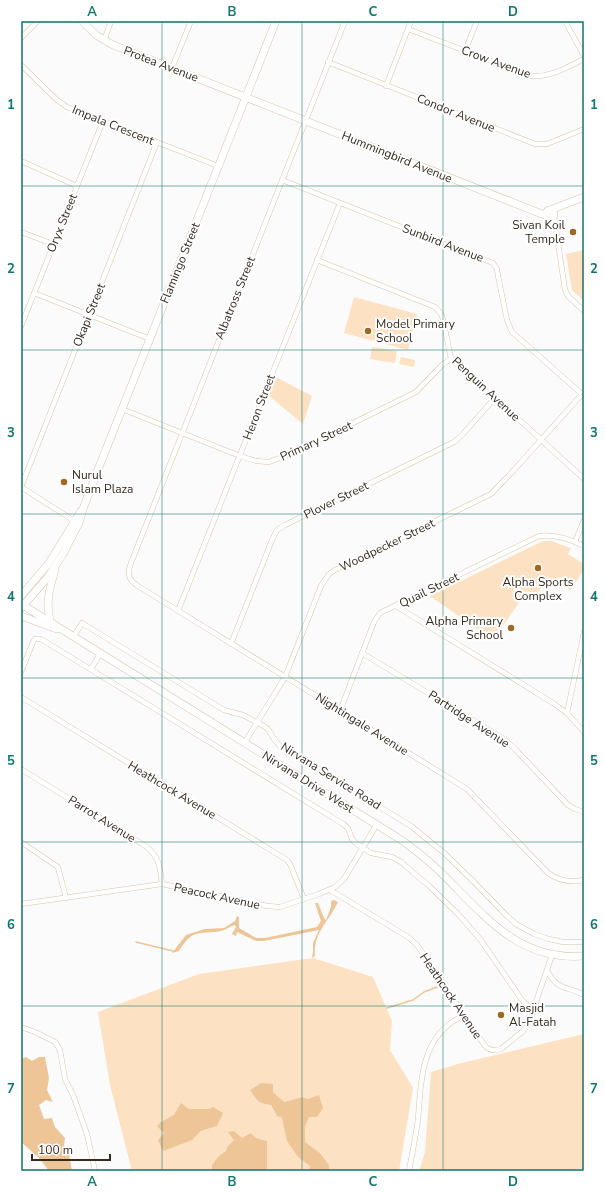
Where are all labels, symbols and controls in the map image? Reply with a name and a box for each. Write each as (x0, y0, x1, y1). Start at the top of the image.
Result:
text: A (87, 3, 97, 21)
text: B (228, 3, 237, 21)
text: C (369, 3, 378, 21)
text: D (508, 3, 518, 21)
street label: Protea Avenue (121, 42, 201, 86)
street label: Crow Avenue (459, 42, 533, 82)
street label: Condor Avenue (415, 90, 497, 136)
text: 1 (7, 96, 15, 114)
text: 1 (590, 96, 598, 114)
street label: Impala Crescent (70, 101, 157, 149)
street label: Hummingbird Avenue (339, 127, 455, 187)
street label: Oryx Street (43, 191, 81, 255)
place label: Sivan Koil Temple (512, 217, 565, 247)
street label: Flamingo Street (156, 219, 204, 306)
street label: Sunbird Avenue (400, 220, 486, 266)
marker: Sivan Koil Temple (568, 227, 578, 237)
street label: Albatross Street (211, 253, 259, 342)
text: 2 (7, 260, 15, 278)
text: 2 (590, 260, 598, 278)
street label: Okapi Street (69, 280, 109, 349)
place label: Model Primary School (376, 316, 456, 346)
marker: Model Primary School (363, 326, 373, 336)
street label: Penguin Avenue (448, 353, 524, 425)
street label: Heron Street (239, 371, 279, 442)
street label: Primary Street (277, 417, 355, 465)
text: 3 (7, 424, 15, 442)
text: 3 (590, 424, 598, 442)
place label: Nurul Islam Plaza (72, 467, 133, 497)
marker: Nurul Islam Plaza (59, 477, 69, 487)
street label: Plover Street (301, 477, 372, 523)
street label: Woodpecker Street (337, 515, 438, 575)
marker: Alpha Sports Complex (533, 563, 543, 573)
street label: Quail Street (397, 568, 462, 611)
place label: Alpha Sports Complex (502, 574, 574, 604)
text: 4 (7, 588, 15, 606)
text: 4 (590, 588, 598, 606)
place label: Alpha Primary School (425, 613, 504, 643)
marker: Alpha Primary School (506, 623, 516, 633)
street label: Partridge Avenue (425, 687, 513, 751)
street label: Nightingale Avenue (313, 689, 411, 759)
street label: Nirvana Service Road (278, 739, 384, 813)
street label: Nirvana Drive West (259, 747, 358, 817)
text: 5 (7, 752, 15, 770)
text: 5 (590, 752, 598, 770)
street label: Heathcock Avenue (125, 757, 219, 823)
street label: Parrot Avenue (65, 792, 139, 846)
street label: Peacock Avenue (172, 879, 262, 913)
text: 6 (7, 916, 15, 934)
text: 6 (590, 916, 598, 934)
street label: Heathcock Avenue (416, 950, 486, 1042)
place label: Masjid Al-Fatah (509, 1000, 556, 1030)
marker: Masjid Al-Fatah (496, 1010, 506, 1020)
text: 7 (7, 1080, 15, 1098)
text: 7 (590, 1080, 598, 1098)
scale bar (32, 1136, 110, 1162)
text: 100 m (38, 1142, 73, 1158)
text: A (87, 1173, 97, 1191)
text: B (228, 1173, 237, 1191)
text: C (369, 1173, 378, 1191)
text: D (508, 1173, 518, 1191)

